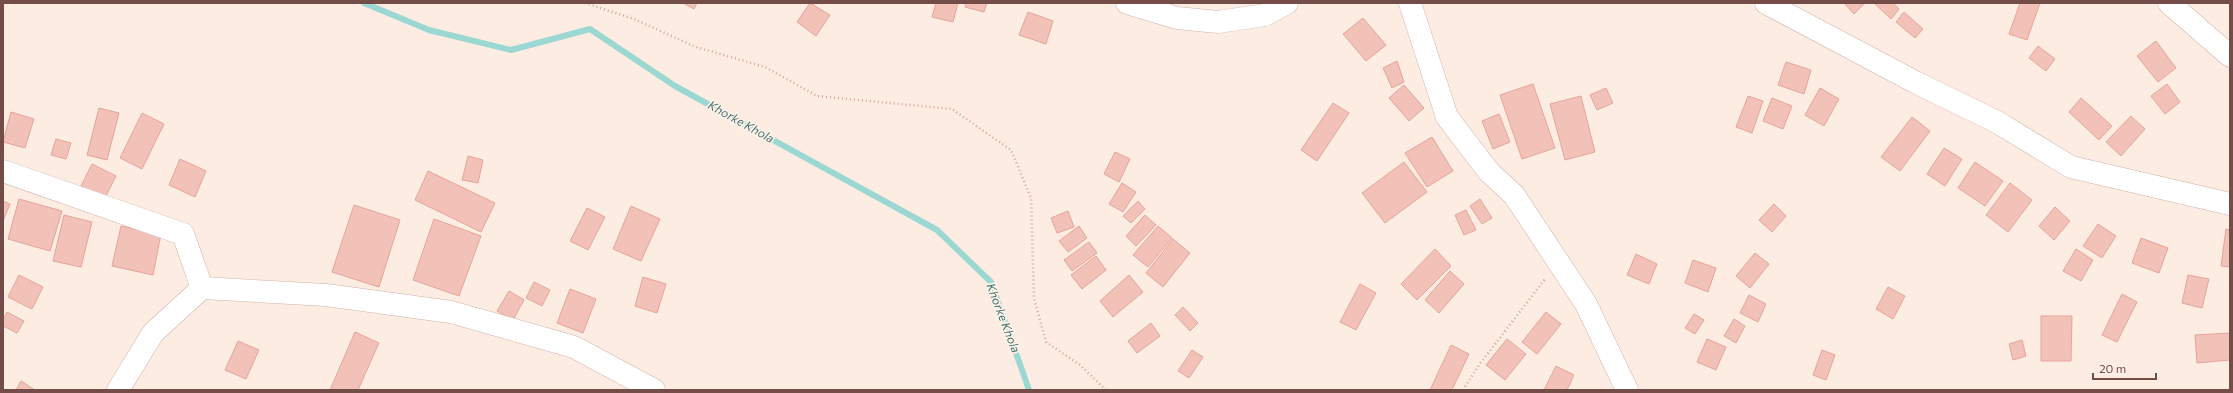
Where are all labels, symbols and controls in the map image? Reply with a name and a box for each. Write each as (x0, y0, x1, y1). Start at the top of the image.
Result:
water label: Khorke Khola (706, 97, 777, 145)
water label: Khorke Khola (984, 281, 1024, 354)
scale bar (2093, 355, 2156, 381)
text: 20 m (2099, 361, 2126, 375)

